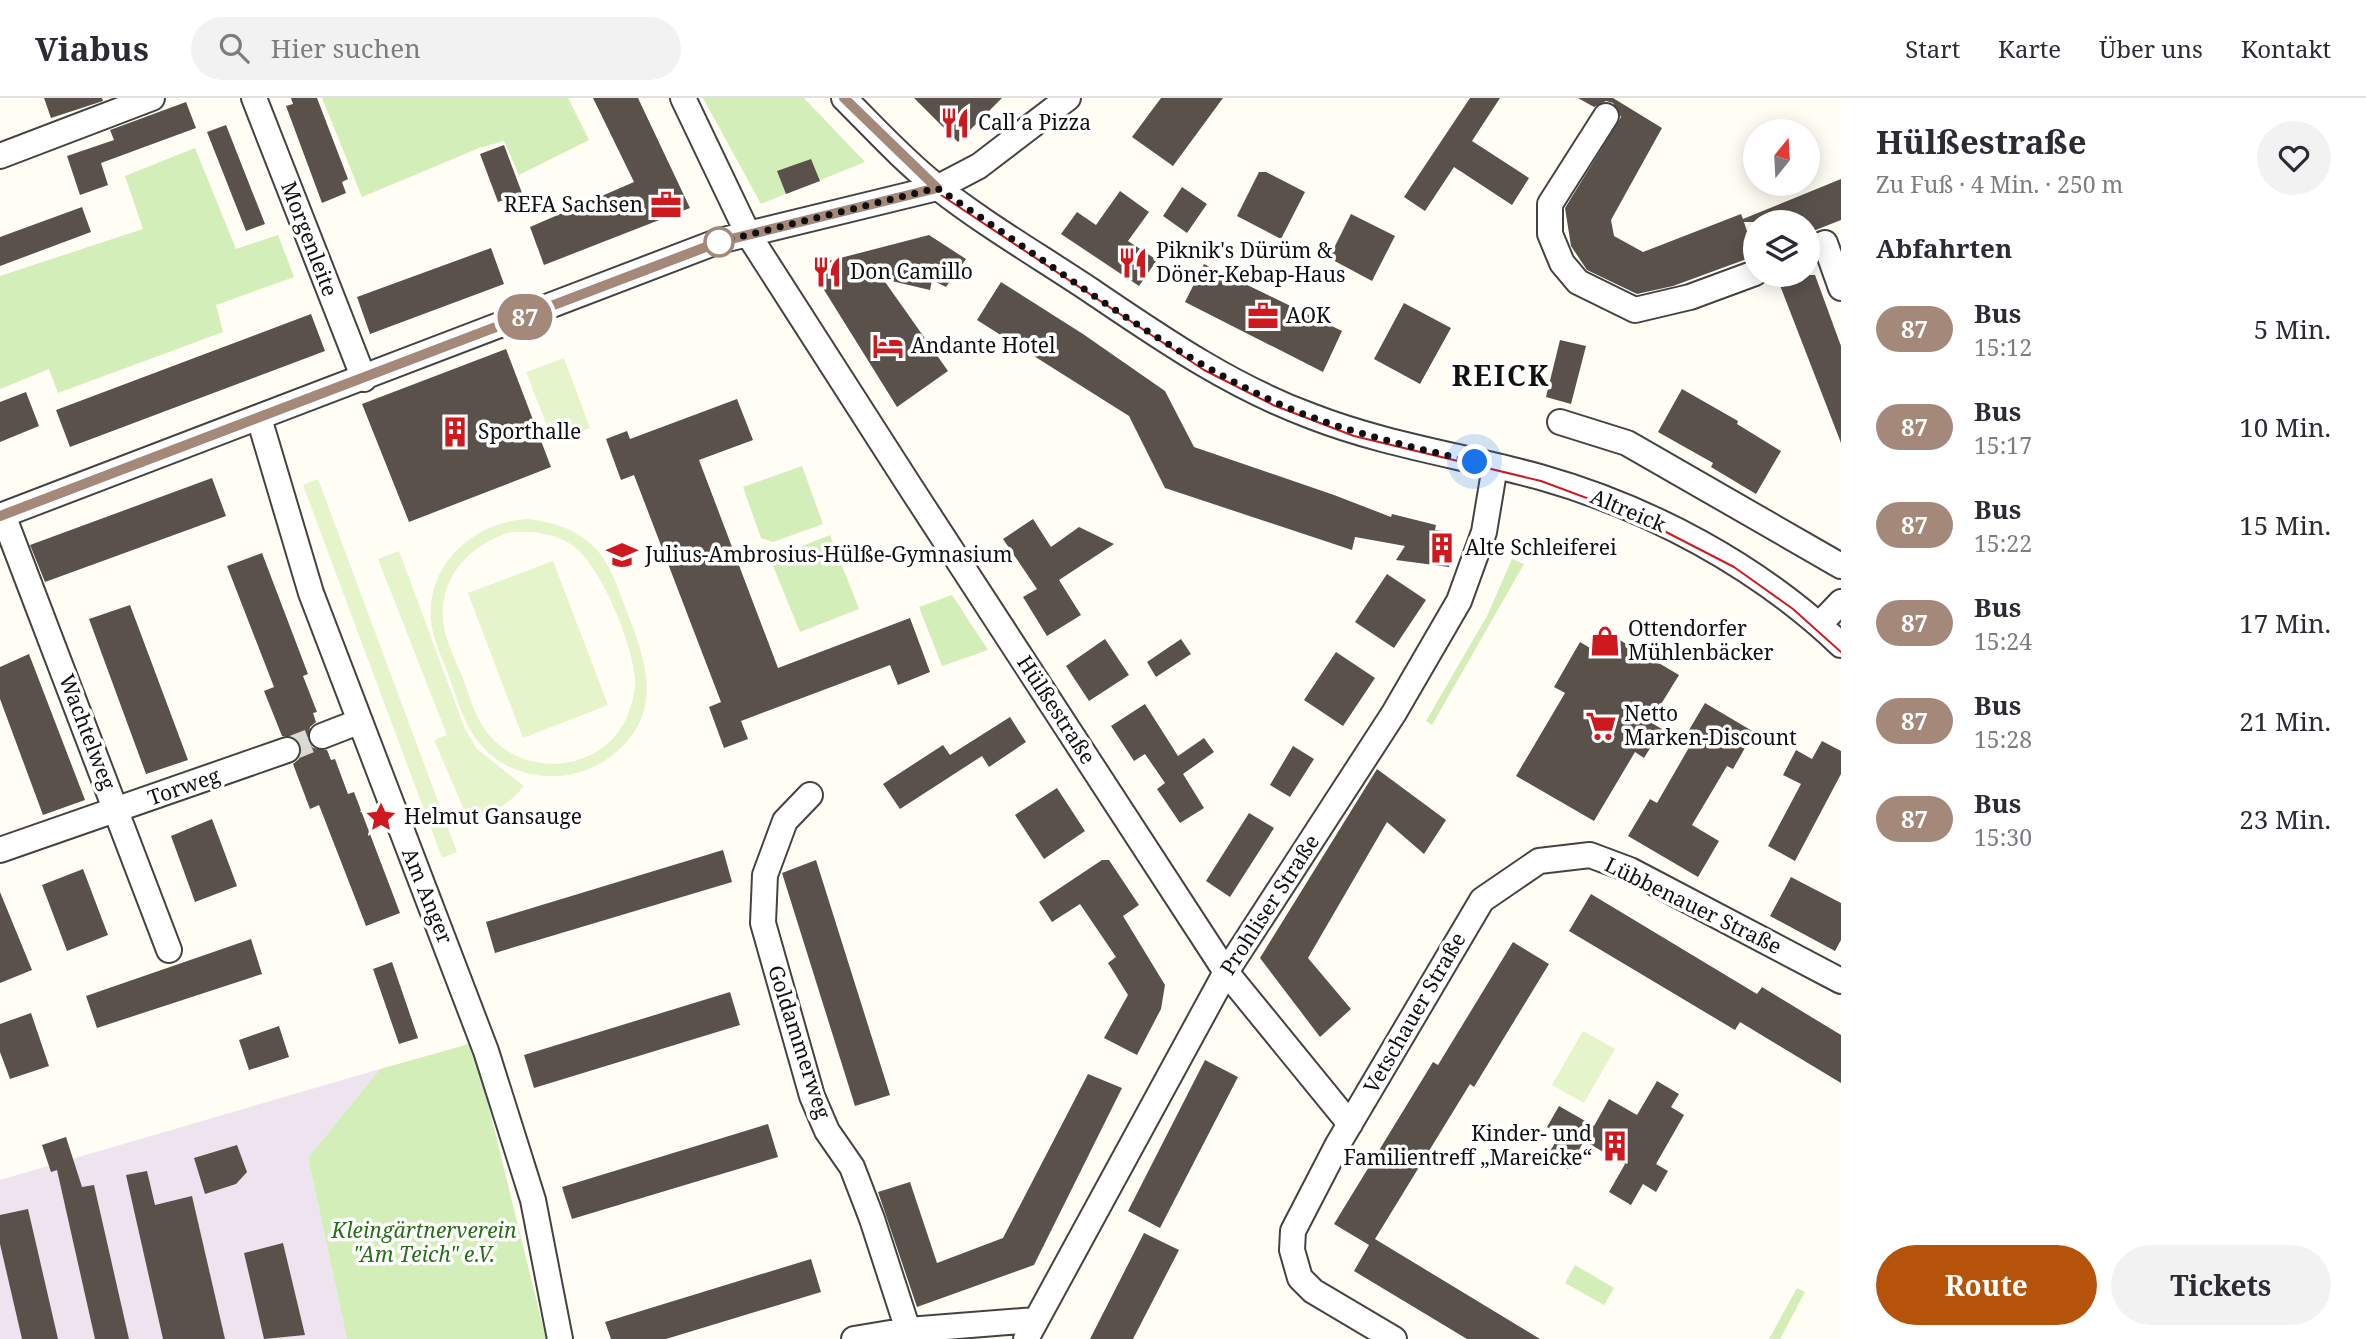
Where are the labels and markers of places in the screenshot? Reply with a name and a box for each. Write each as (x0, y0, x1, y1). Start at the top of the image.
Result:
restaurant icon: Call a Pizza (938, 106, 972, 140)
place label: Call a Pizza (978, 108, 1091, 136)
office icon: REFA Sachsen (649, 188, 683, 222)
place label: REFA Sachsen (504, 190, 643, 218)
unlabelled marker (704, 227, 734, 257)
place label: Piknik's Dürüm & Döner-Kebap-Haus (1156, 236, 1345, 288)
restaurant icon: Piknik's Dürüm & Döner-Kebap-Haus (1116, 246, 1150, 280)
restaurant icon: Don Camillo (810, 255, 844, 289)
place label: Don Camillo (850, 257, 973, 285)
office icon: AOK (1246, 299, 1280, 333)
place label: AOK (1286, 301, 1331, 329)
hotel icon: Andante Hotel (871, 329, 905, 363)
place label: Andante Hotel (911, 331, 1056, 359)
building icon: Sporthalle (438, 415, 472, 449)
place label: Sporthalle (478, 417, 581, 445)
building icon: Alte Schleiferei (1425, 531, 1459, 565)
place label: Alte Schleiferei (1465, 533, 1617, 561)
school or university icon: Julius-Ambrosius-Hülße-Gymnasium (605, 538, 639, 572)
place label: Julius-Ambrosius-Hülße-Gymnasium (644, 540, 1013, 568)
place label: Ottendorfer Mühlenbäcker (1628, 614, 1774, 666)
shop icon: Ottendorfer Mühlenbäcker (1588, 624, 1622, 658)
place label: Netto Marken-Discount (1624, 699, 1797, 751)
supermarket icon: Netto Marken-Discount (1584, 709, 1618, 743)
place icon: Helmut Gansauge (364, 800, 398, 834)
place label: Helmut Gansauge (404, 802, 582, 830)
place label: Kinder- und Familientreff „Mareicke“ (1344, 1119, 1592, 1171)
building icon: Kinder- und Familientreff „Mareicke“ (1598, 1129, 1632, 1163)

